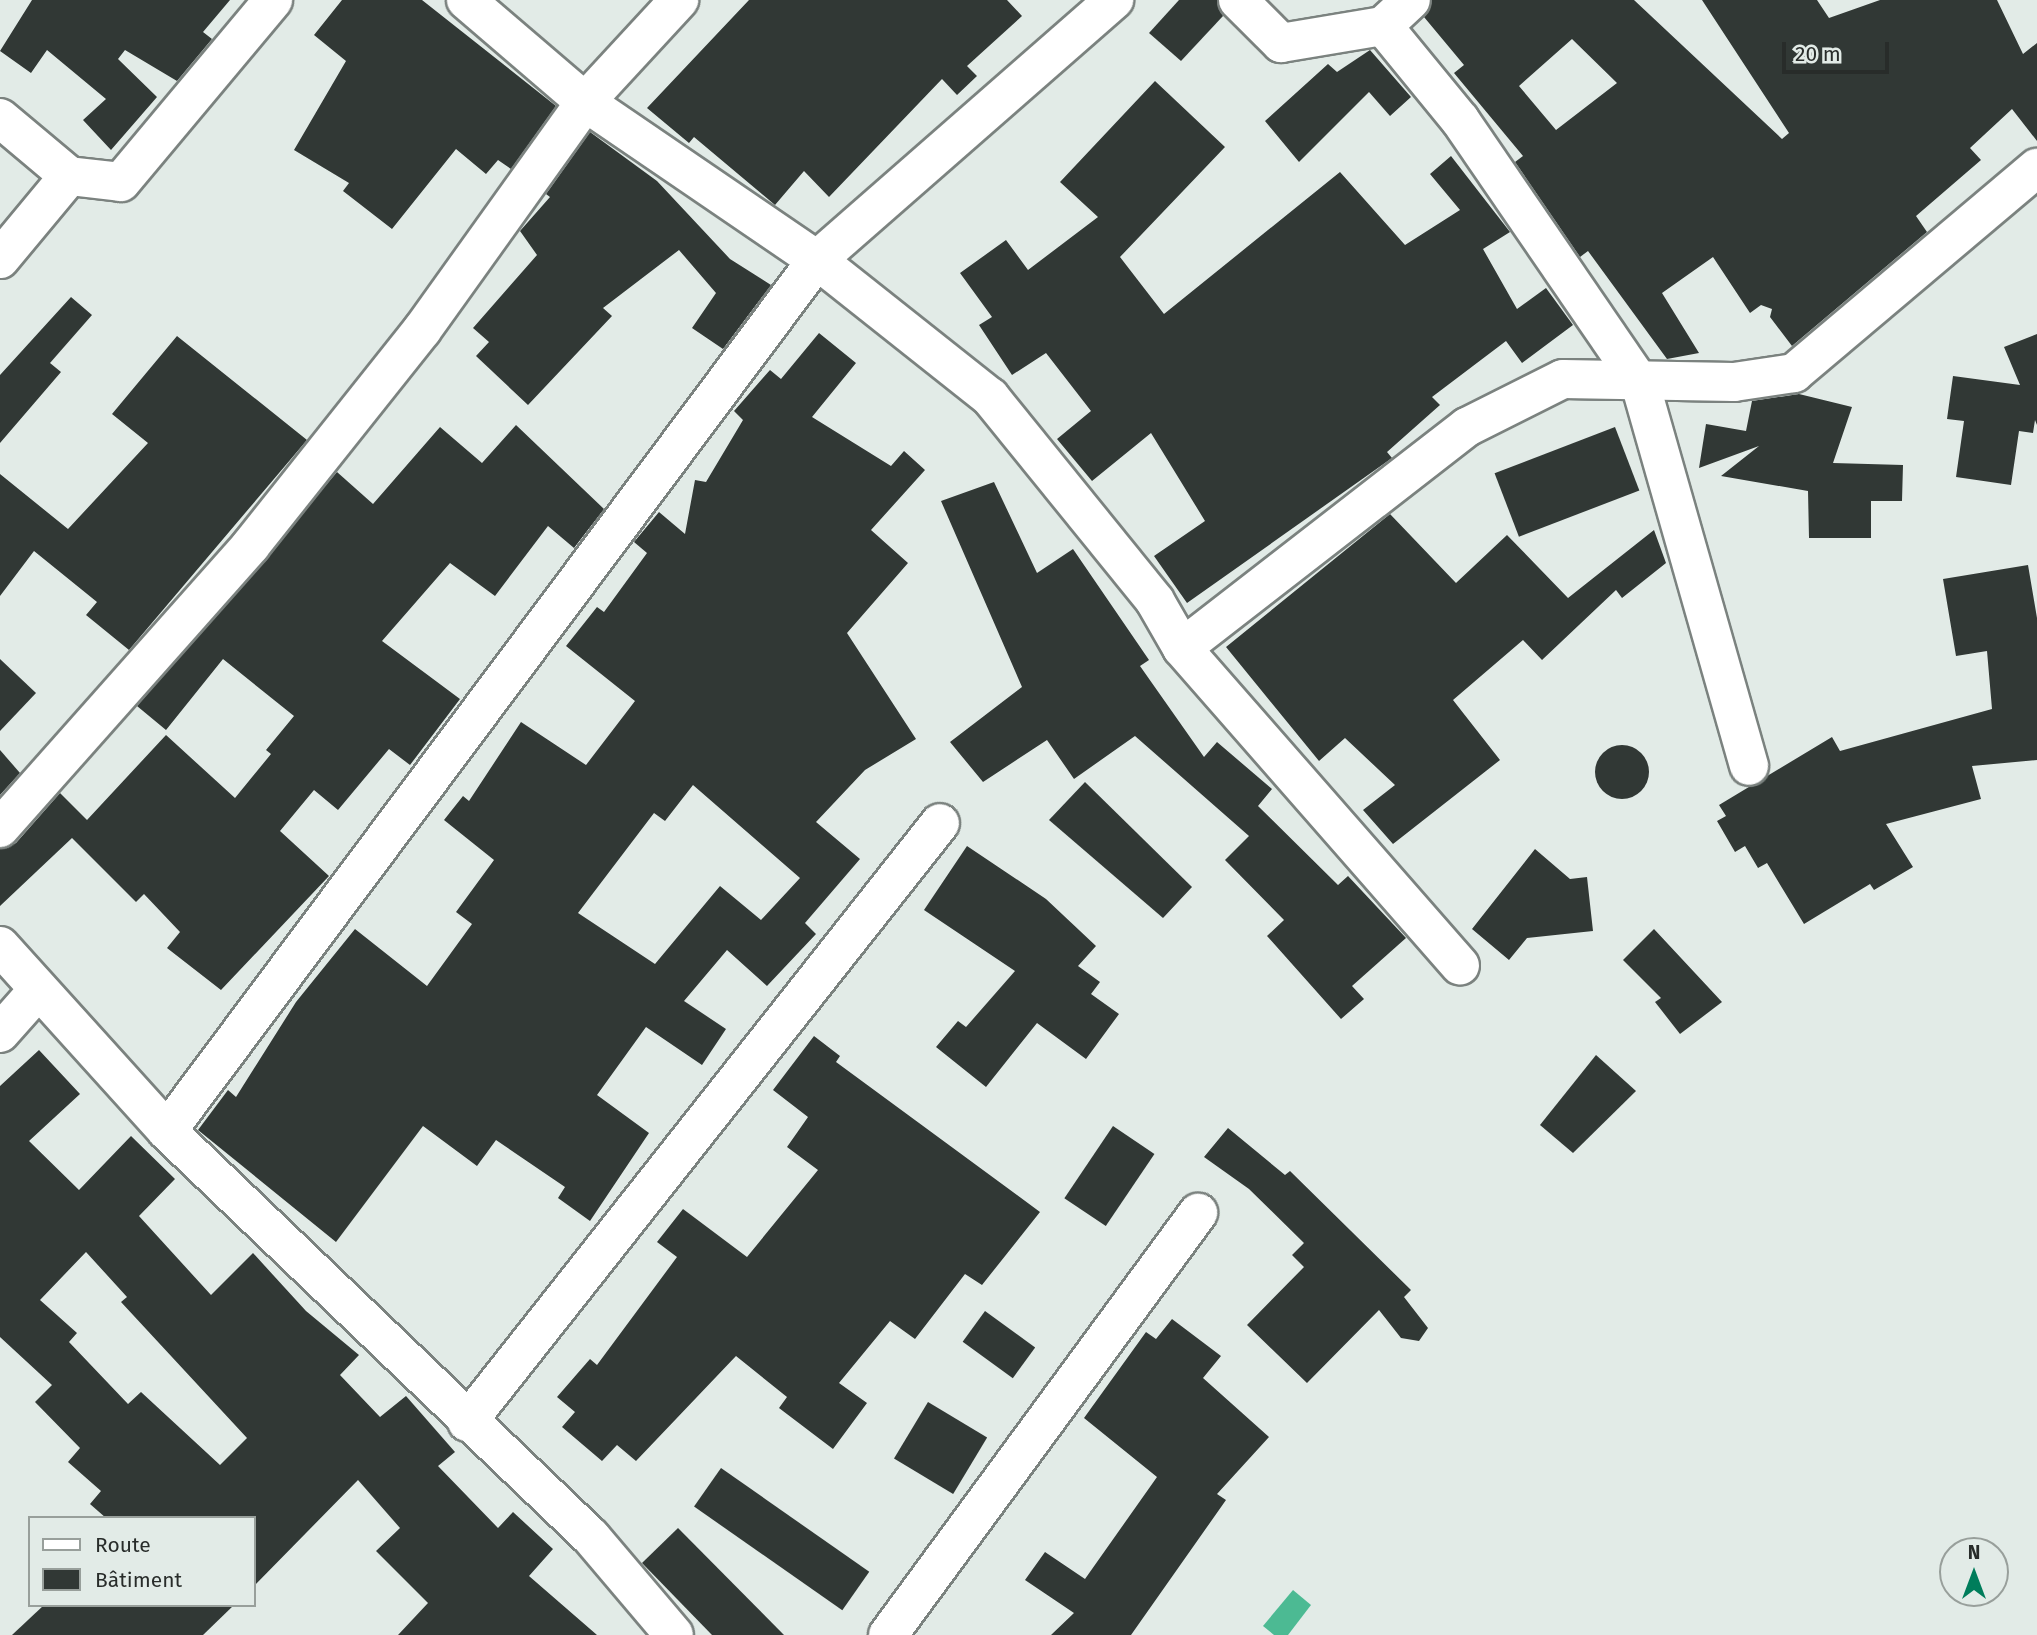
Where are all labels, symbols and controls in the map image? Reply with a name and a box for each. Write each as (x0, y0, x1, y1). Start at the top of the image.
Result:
scale bar (1785, 28, 1892, 72)
text: 20 m (1795, 41, 1841, 67)
legend (28, 1516, 256, 1607)
text: Route (95, 1532, 151, 1558)
north arrow (1939, 1537, 2009, 1607)
text: N (1968, 1541, 1980, 1564)
text: Bâtiment (95, 1567, 182, 1593)

